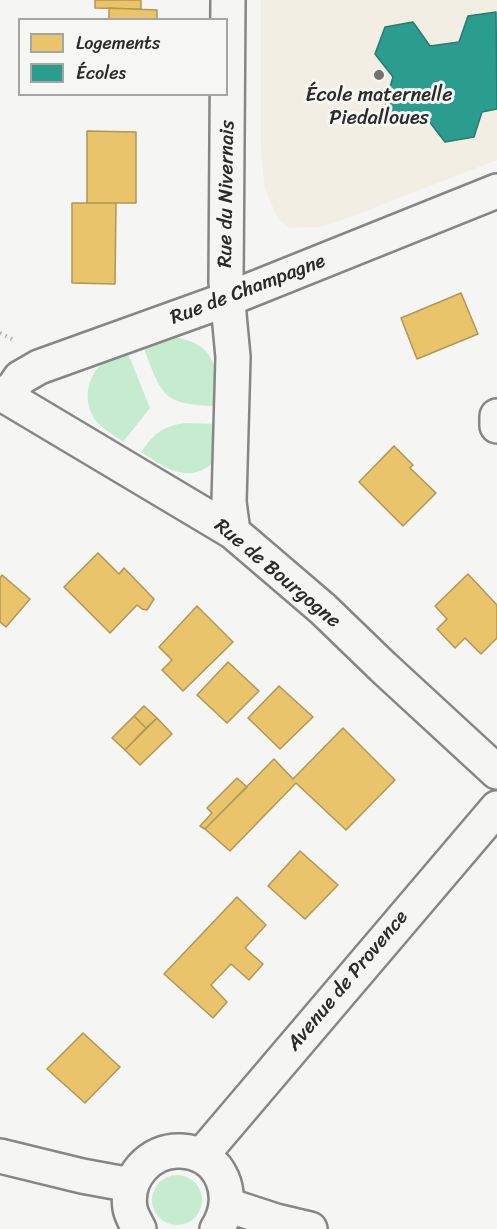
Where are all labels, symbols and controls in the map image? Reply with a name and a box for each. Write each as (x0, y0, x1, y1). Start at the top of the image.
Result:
legend (18, 18, 228, 96)
text: Logements (76, 27, 160, 59)
text: Écoles (76, 57, 126, 89)
marker: École maternelle Piedalloues (372, 68, 386, 82)
place label: École maternelle Piedalloues (305, 84, 453, 131)
street label: Rue du Nivernais (214, 120, 240, 268)
street label: Rue de Champagne (167, 249, 329, 331)
street label: Rue de Bourgogne (209, 514, 345, 634)
street label: Avenue de Provence (282, 906, 414, 1056)

